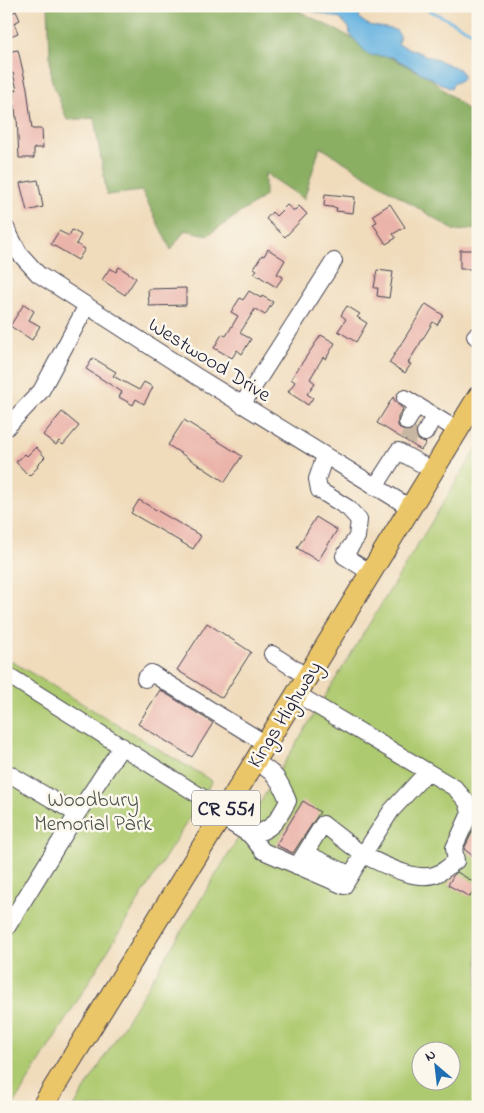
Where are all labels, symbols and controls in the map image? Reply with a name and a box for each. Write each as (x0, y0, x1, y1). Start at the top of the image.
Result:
street label: Westwood Drive (142, 311, 277, 411)
street label: Kings Highway (241, 656, 332, 775)
park label: Woodbury Memorial Park (34, 786, 153, 840)
road number: CR 551 (192, 790, 260, 826)
north arrow (412, 1040, 462, 1090)
text: N (421, 1044, 440, 1067)

